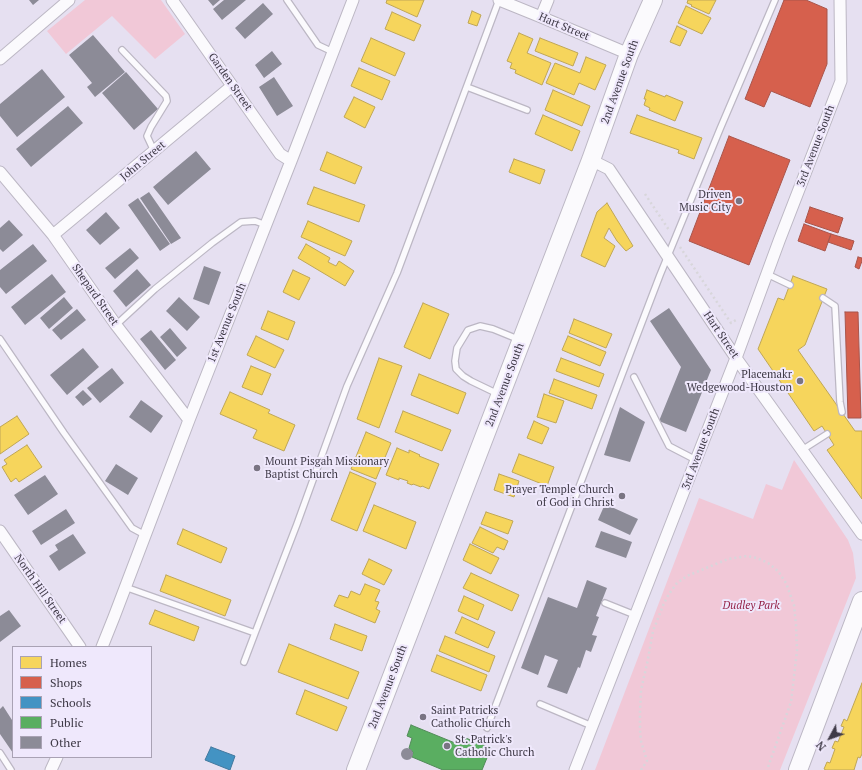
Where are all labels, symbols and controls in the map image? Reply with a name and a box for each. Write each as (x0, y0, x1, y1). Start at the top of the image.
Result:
street label: Hart Street (537, 10, 591, 44)
street label: 2nd Avenue South (599, 38, 641, 126)
street label: Garden Street (205, 51, 255, 113)
street label: 3rd Avenue South (794, 103, 838, 189)
street label: John Street (118, 138, 168, 184)
place label: Driven Music City (679, 188, 731, 214)
marker: Driven Music City (734, 196, 744, 206)
street label: Shepard Street (69, 262, 121, 328)
street label: 1st Avenue South (205, 281, 249, 365)
street label: Hart Street (700, 309, 742, 361)
street label: 2nd Avenue South (483, 341, 527, 429)
place label: Placemakr Wedgewood-Houston (687, 368, 792, 394)
marker: Placemakr Wedgewood-Houston (795, 376, 805, 386)
street label: 3rd Avenue South (679, 406, 723, 492)
place label: Mount Pisgah Missionary Baptist Church (265, 455, 389, 481)
marker: Mount Pisgah Missionary Baptist Church (252, 463, 262, 473)
place label: Prayer Temple Church of God in Christ (505, 483, 614, 509)
marker: Prayer Temple Church of God in Christ (617, 491, 627, 501)
street label: North Hill Street (11, 552, 69, 626)
park label: Dudley Park (722, 599, 780, 613)
street label: 2nd Avenue South (366, 643, 410, 731)
legend (12, 646, 152, 758)
text: Homes (50, 655, 87, 670)
text: Shops (50, 675, 82, 690)
text: Schools (50, 695, 91, 710)
place label: Saint Patricks Catholic Church (431, 704, 510, 730)
marker: Saint Patricks Catholic Church (418, 712, 428, 722)
text: Public (50, 715, 83, 730)
north arrow (810, 718, 850, 758)
place label: St. Patrick's Catholic Church (455, 733, 534, 759)
text: Other (50, 735, 81, 750)
text: N (813, 738, 829, 754)
marker: St. Patrick's Catholic Church (442, 741, 452, 751)

